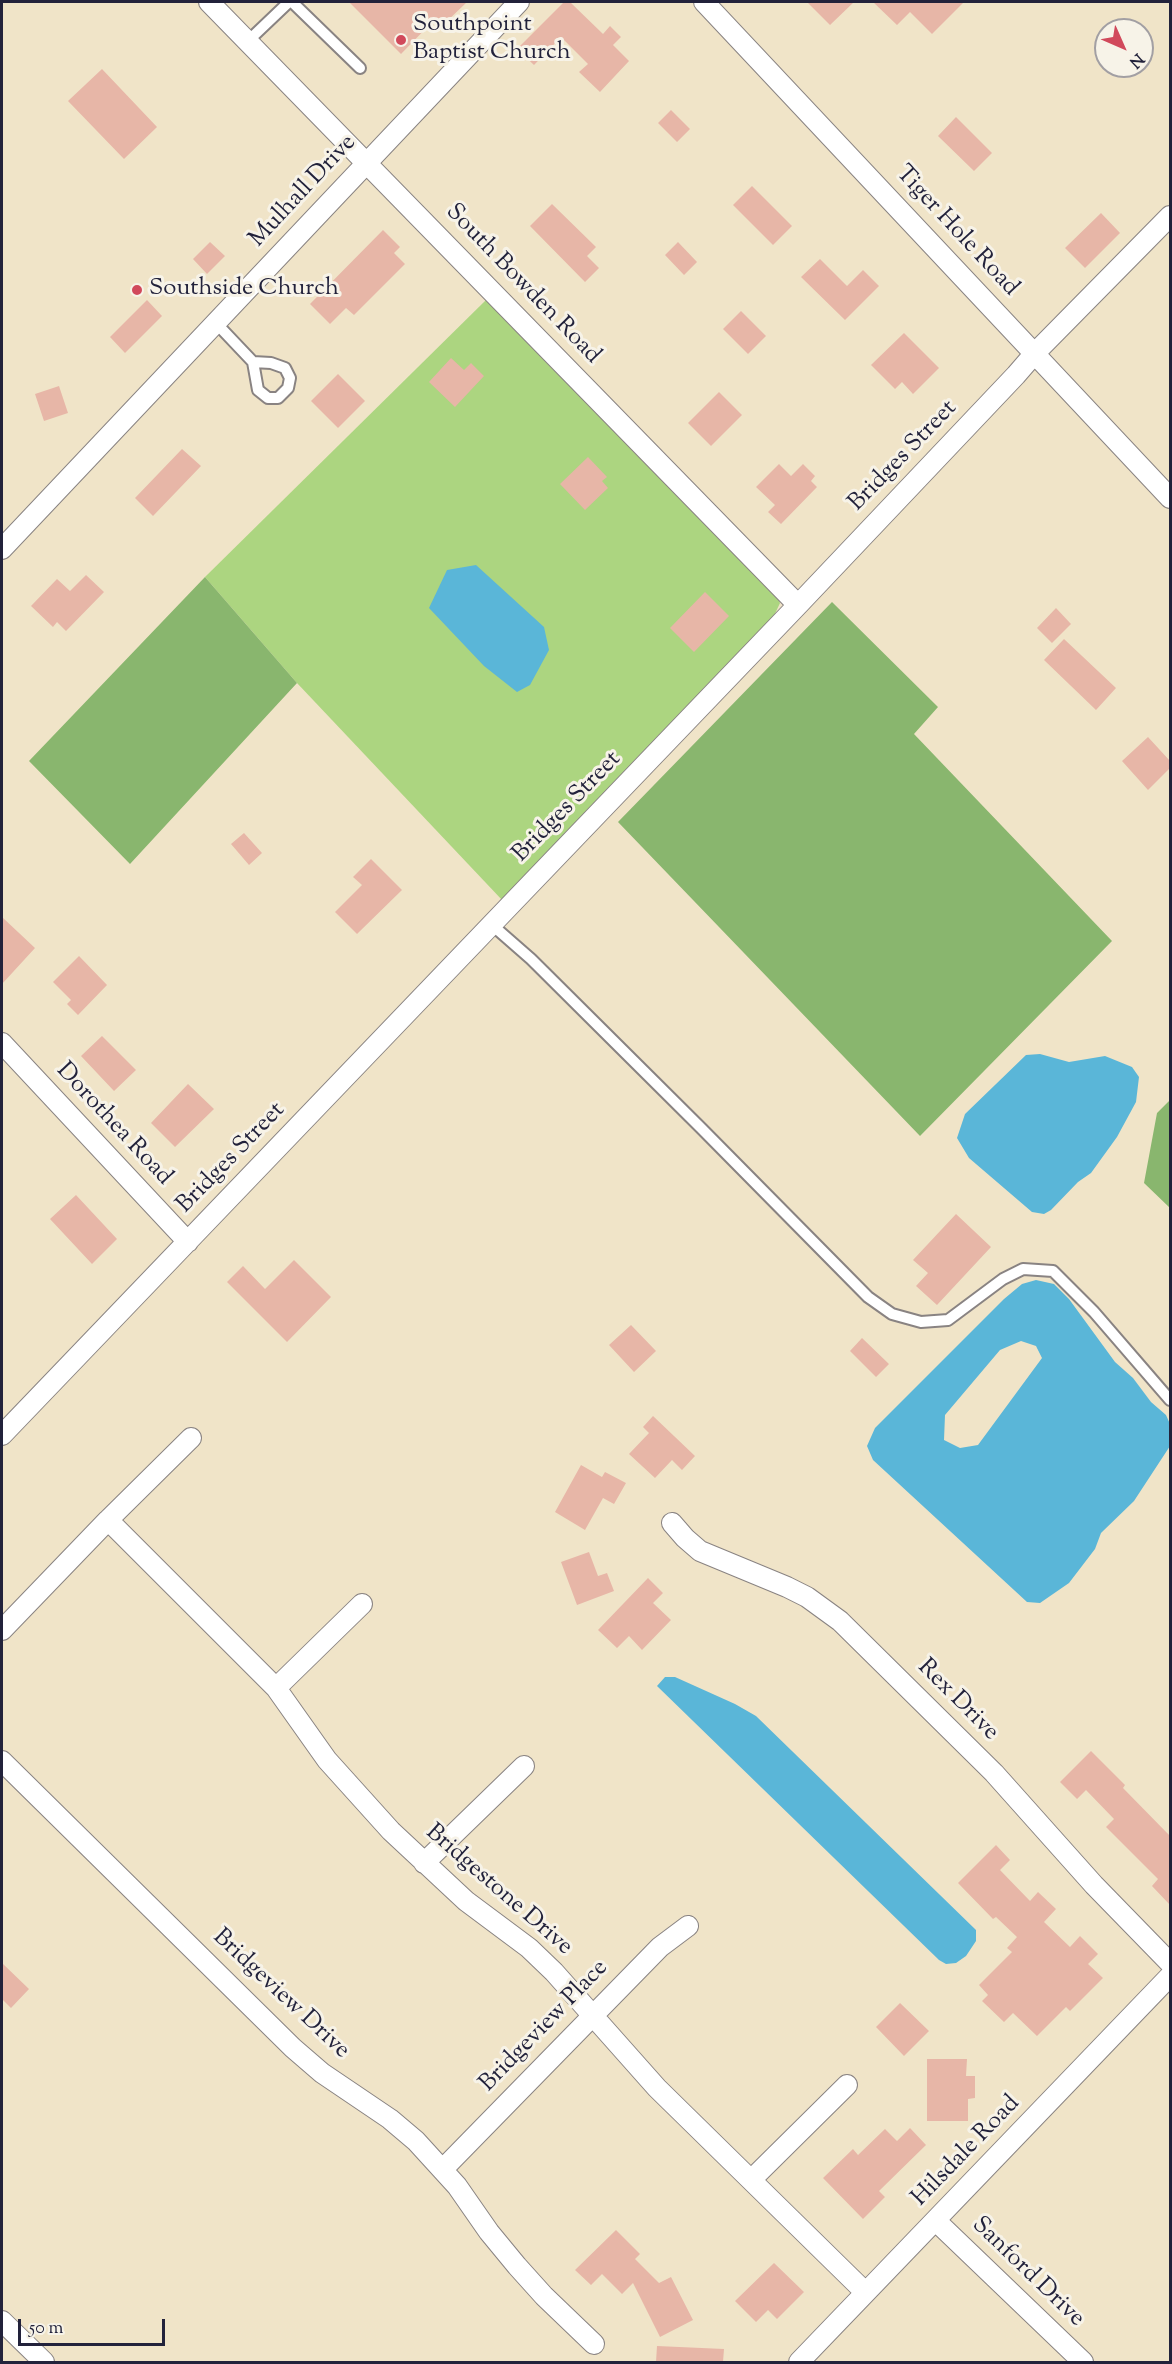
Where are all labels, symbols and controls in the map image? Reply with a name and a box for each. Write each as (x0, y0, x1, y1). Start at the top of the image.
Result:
place label: Southpoint Baptist Church (413, 12, 571, 68)
north arrow (1094, 18, 1154, 78)
marker: Southpoint Baptist Church (394, 33, 408, 47)
text: N (1123, 47, 1148, 72)
street label: Mulhall Drive (244, 130, 364, 254)
street label: Tiger Hole Road (888, 161, 1024, 303)
street label: South Bowden Road (438, 199, 606, 371)
place label: Southside Church (149, 276, 339, 304)
marker: Southside Church (130, 283, 144, 297)
street label: Bridges Street (844, 395, 964, 519)
street label: Bridges Street (508, 746, 628, 870)
street label: Dorothea Road (49, 1058, 177, 1192)
street label: Bridges Street (172, 1097, 292, 1221)
street label: Rex Drive (910, 1654, 1004, 1748)
street label: Bridgestone Drive (418, 1819, 578, 1963)
street label: Bridgeview Drive (205, 1924, 355, 2066)
street label: Bridgeview Place (475, 1955, 615, 2099)
street label: Hilsdale Road (907, 2090, 1027, 2214)
street label: Sanford Drive (965, 2212, 1089, 2334)
scale bar (21, 2307, 168, 2345)
text: 50 m (29, 2316, 63, 2342)

